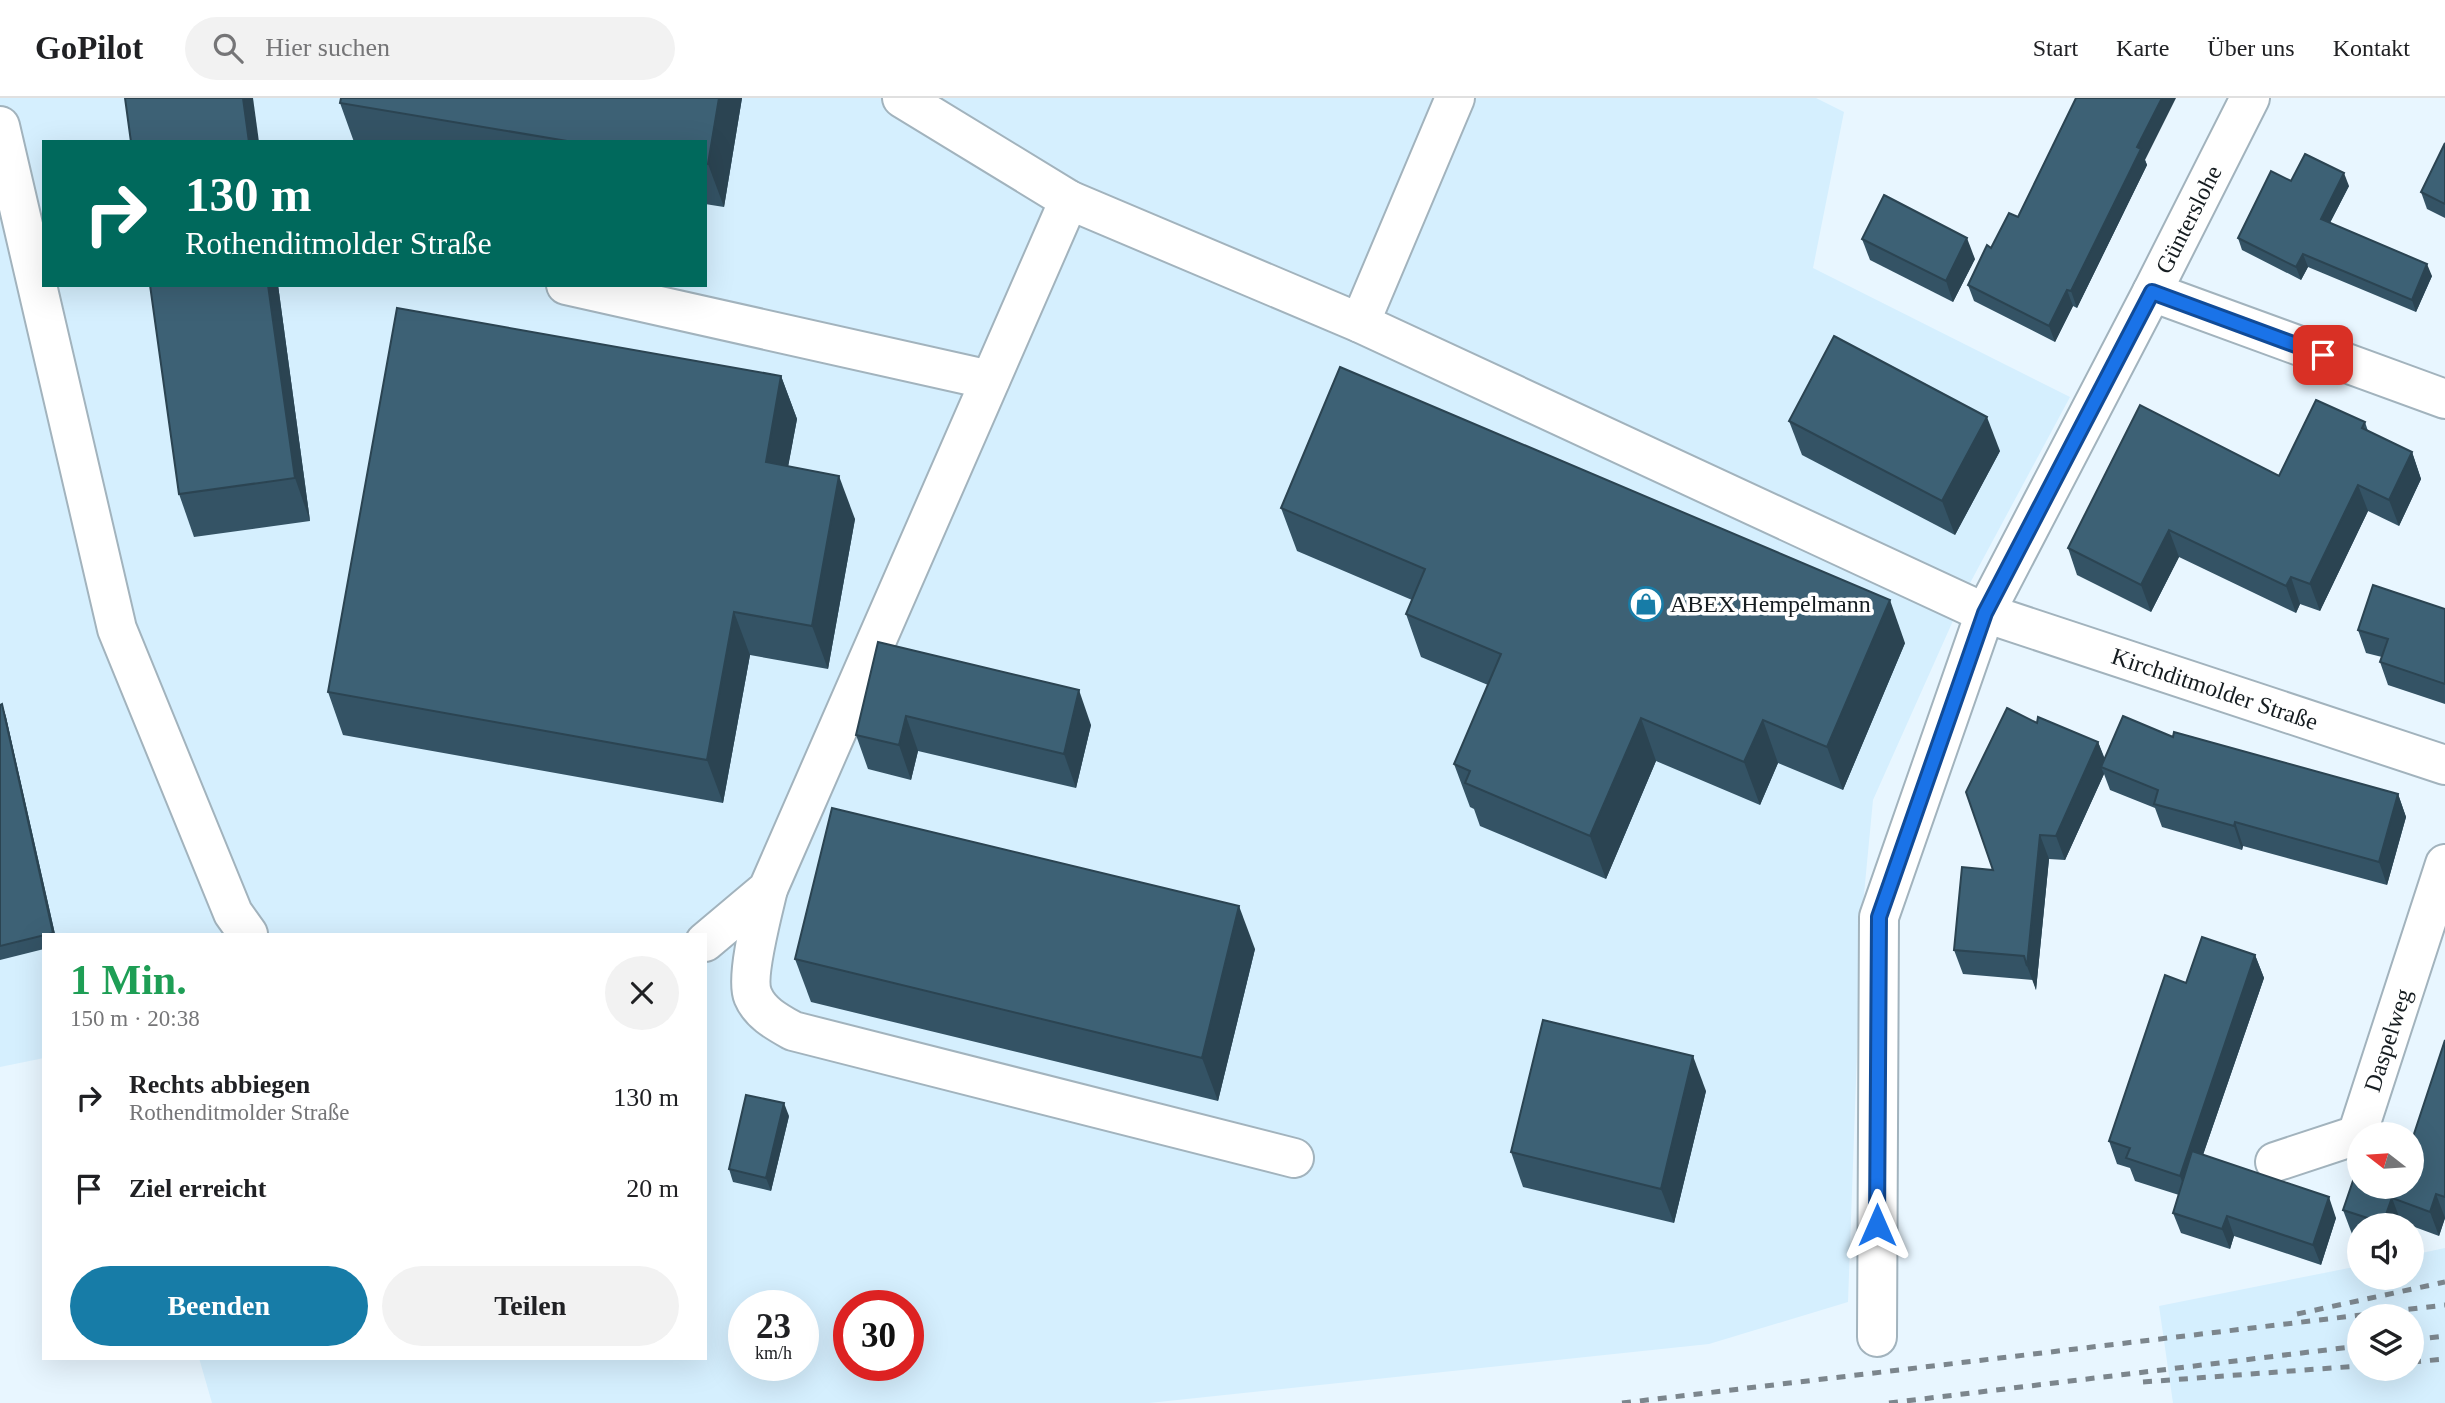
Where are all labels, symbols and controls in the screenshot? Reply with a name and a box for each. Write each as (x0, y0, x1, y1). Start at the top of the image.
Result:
search box (185, 17, 675, 80)
icon: search (209, 29, 247, 67)
text: GoPilot (35, 30, 143, 66)
text: Hier suchen (265, 33, 390, 62)
text: Start (2033, 35, 2078, 61)
text: Karte (2116, 35, 2169, 61)
text: Über uns (2207, 35, 2295, 61)
text: Kontakt (2333, 35, 2410, 61)
street label: Günterslohe (2151, 161, 2227, 278)
text: 130 m (185, 167, 312, 222)
icon: right (70, 168, 161, 259)
text: Rothenditmolder Straße (185, 225, 492, 261)
pin (2293, 325, 2353, 385)
icon: arrive (2304, 336, 2342, 374)
shop icon: ABEX Hempelmann (1627, 585, 1665, 623)
place label: ABEX Hempelmann (1670, 591, 1871, 617)
street label: Kirchditmolder Straße (2108, 643, 2321, 735)
button: close (605, 956, 679, 1030)
text: 1 Min. (70, 957, 187, 1003)
street label: Daspelweg (2359, 985, 2417, 1095)
text: 150 m · 20:38 (70, 1006, 200, 1031)
text: Rechts abbiegen (129, 1070, 310, 1099)
icon: right (70, 1079, 108, 1117)
text: 130 m (613, 1083, 679, 1112)
text: Rothenditmolder Straße (129, 1100, 349, 1125)
north arrow (2347, 1122, 2424, 1199)
map controls (2347, 1122, 2424, 1381)
icon: arrive (70, 1170, 108, 1208)
text: Ziel erreicht (129, 1174, 266, 1203)
text: 20 m (626, 1174, 679, 1203)
position arrow (1840, 1188, 1914, 1262)
button: sound (2347, 1213, 2424, 1290)
button: Beenden (70, 1266, 368, 1346)
button: Teilen (382, 1266, 679, 1346)
speed limit sign: 30 (833, 1290, 924, 1381)
button: layers (2347, 1304, 2424, 1381)
text: 23 (756, 1307, 791, 1346)
text: km/h (755, 1343, 792, 1363)

